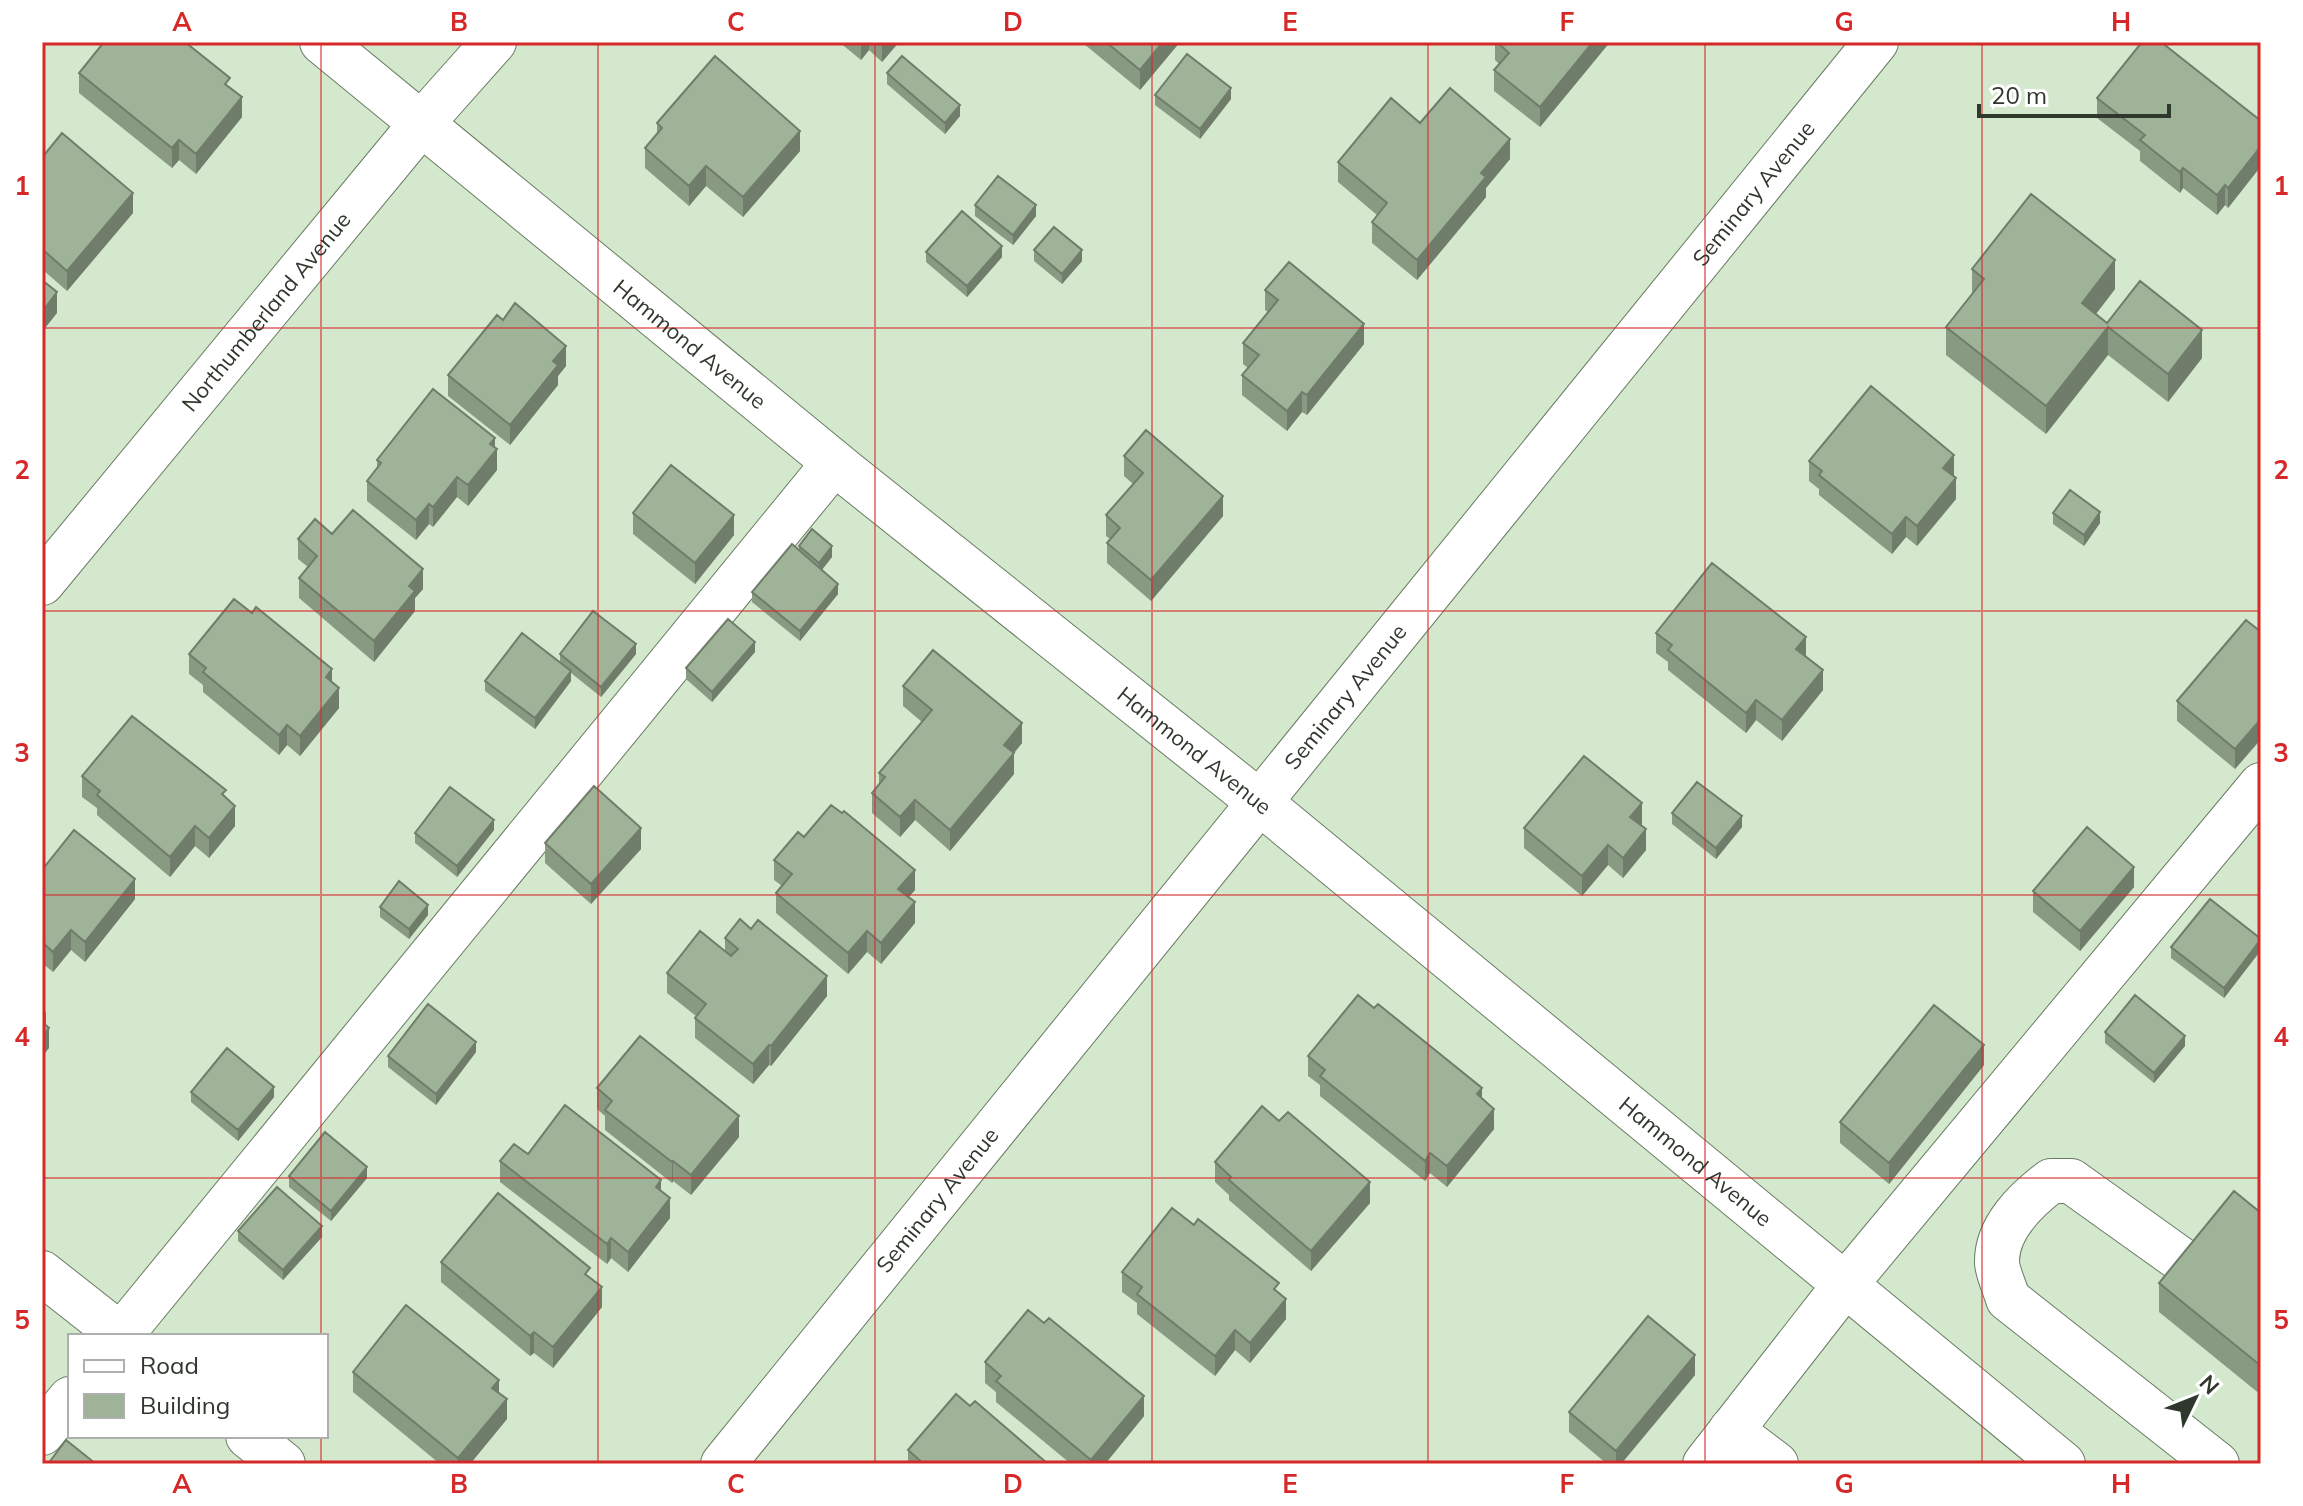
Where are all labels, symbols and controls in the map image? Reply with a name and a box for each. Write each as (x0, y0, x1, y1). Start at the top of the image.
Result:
text: A (172, 5, 192, 38)
text: B (450, 5, 468, 38)
text: C (727, 5, 745, 38)
text: D (1003, 5, 1023, 38)
text: E (1282, 5, 1298, 38)
text: F (1560, 5, 1575, 38)
text: G (1834, 5, 1854, 38)
text: H (2111, 5, 2131, 38)
scale bar (1979, 68, 2169, 118)
text: 20 m (1991, 80, 2047, 110)
street label: Seminary Avenue (1686, 115, 1821, 272)
text: 1 (14, 169, 30, 202)
text: 1 (2273, 169, 2289, 202)
street label: Northumberland Avenue (176, 206, 357, 417)
street label: Hammond Avenue (608, 273, 772, 415)
text: 2 (14, 453, 30, 486)
text: 2 (2273, 453, 2289, 486)
street label: Seminary Avenue (1278, 618, 1413, 775)
street label: Hammond Avenue (1112, 680, 1278, 821)
text: 3 (14, 736, 30, 769)
text: 3 (2273, 736, 2289, 769)
text: 4 (14, 1020, 30, 1053)
text: 4 (2273, 1020, 2289, 1053)
street label: Hammond Avenue (1613, 1090, 1778, 1233)
street label: Seminary Avenue (870, 1122, 1004, 1278)
text: 5 (14, 1303, 30, 1336)
text: 5 (2273, 1303, 2289, 1336)
legend (68, 1334, 328, 1438)
text: Road (140, 1350, 199, 1380)
north arrow (2155, 1358, 2235, 1438)
text: N (2194, 1369, 2226, 1400)
text: Building (140, 1390, 230, 1420)
text: A (172, 1467, 192, 1500)
text: B (450, 1467, 468, 1500)
text: C (727, 1467, 745, 1500)
text: D (1003, 1467, 1023, 1500)
text: E (1282, 1467, 1298, 1500)
text: F (1560, 1467, 1575, 1500)
text: G (1834, 1467, 1854, 1500)
text: H (2111, 1467, 2131, 1500)

